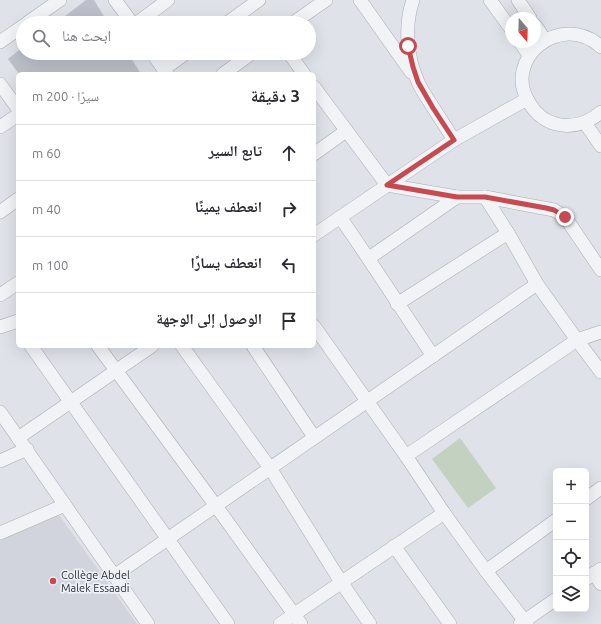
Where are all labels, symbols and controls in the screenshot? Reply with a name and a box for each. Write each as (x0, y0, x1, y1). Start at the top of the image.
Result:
north arrow (505, 12, 541, 48)
search box (16, 16, 316, 60)
icon: search (30, 27, 52, 49)
text: ابحث هنا (62, 27, 111, 44)
route start (399, 37, 417, 55)
text: 3 دقيقة (251, 86, 300, 105)
text: سيرًا · 200 m (32, 89, 99, 103)
text: تابع السير (208, 142, 262, 159)
icon: ahead (278, 142, 300, 164)
text: 60 m (32, 146, 61, 160)
text: انعطف يمينًا (195, 198, 262, 215)
icon: right (278, 198, 300, 220)
text: 40 m (32, 202, 61, 216)
route end (556, 208, 574, 226)
text: انعطف يسارًا (190, 254, 262, 271)
icon: left (278, 254, 300, 276)
text: 100 m (32, 258, 68, 272)
text: الوصول إلى الوجهة (156, 310, 262, 327)
icon: arrive (278, 310, 300, 332)
map controls (553, 468, 589, 612)
button: + (553, 468, 589, 504)
button: − (553, 504, 589, 540)
button: locate (553, 540, 589, 576)
place label: Collège Abdel Malek Essaadi (61, 569, 130, 594)
marker: Collège Abdel Malek Essaadi (48, 576, 58, 586)
button: layers (553, 576, 589, 612)

